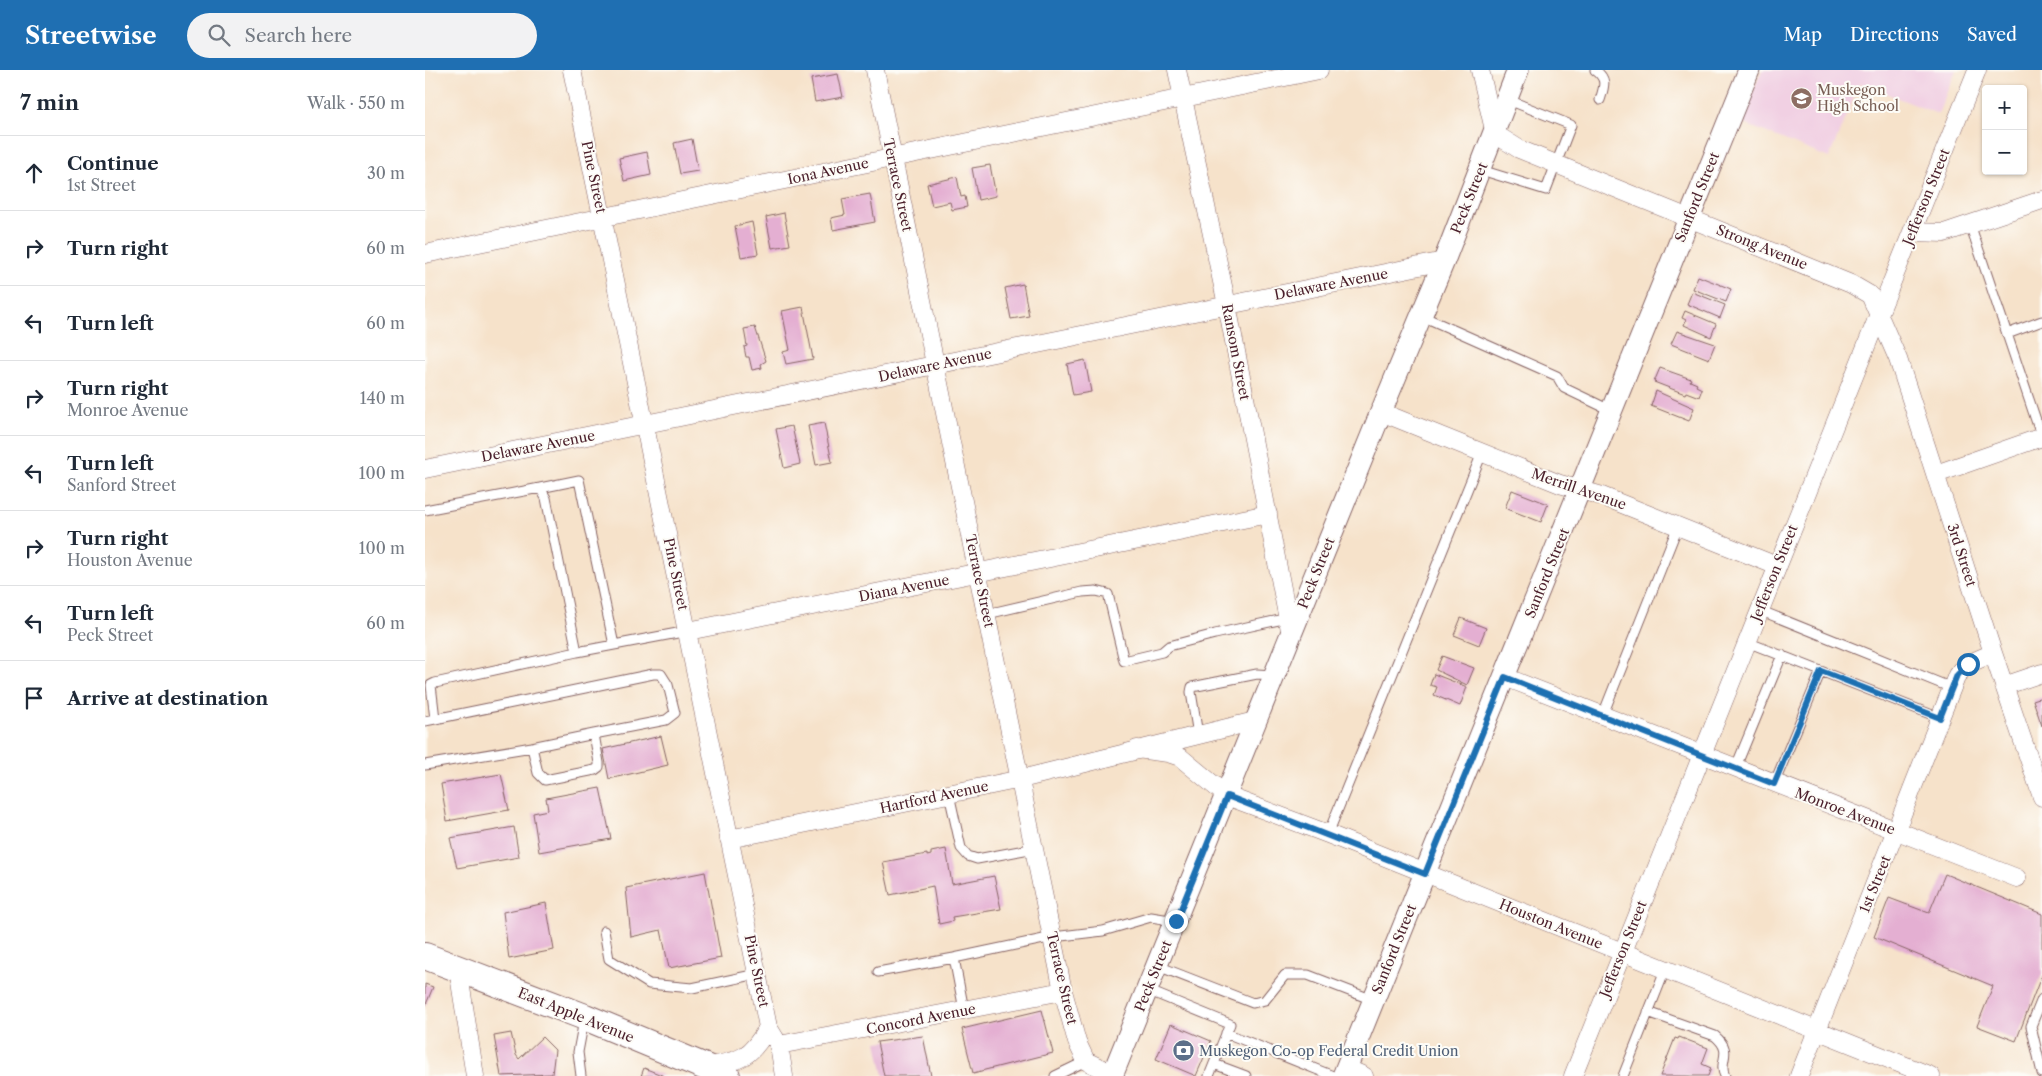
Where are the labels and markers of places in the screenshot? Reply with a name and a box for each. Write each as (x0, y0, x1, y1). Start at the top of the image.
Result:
place label: Muskegon High School (1817, 81, 1899, 115)
school or university icon: Muskegon High School (1789, 86, 1813, 110)
bank icon: Muskegon Co-op Federal Credit Union (1171, 1039, 1195, 1063)
place label: Muskegon Co-op Federal Credit Union (1199, 1042, 1459, 1060)

